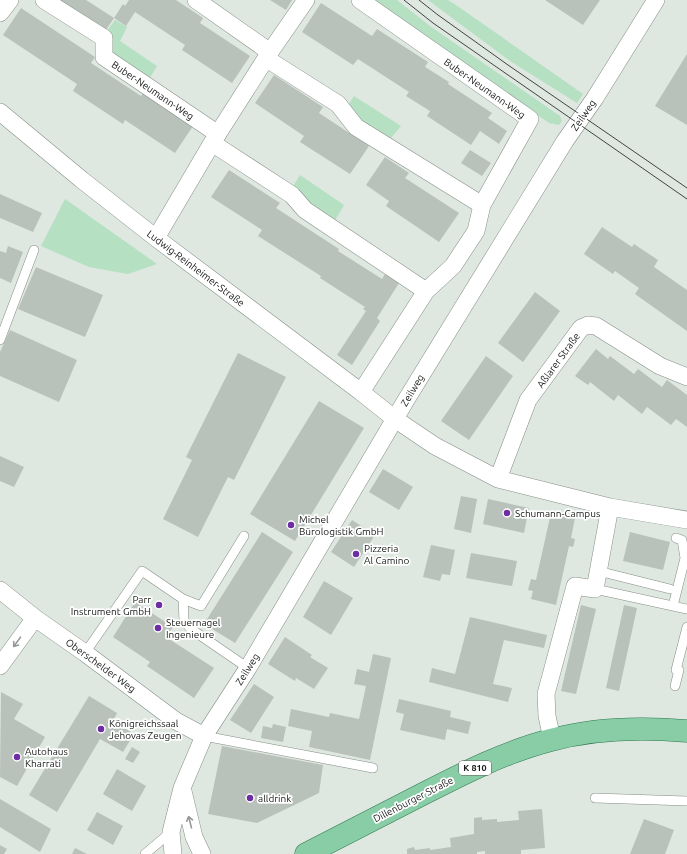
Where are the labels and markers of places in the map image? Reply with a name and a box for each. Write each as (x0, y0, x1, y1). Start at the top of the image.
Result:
marker: Schumann-Campus (502, 508, 512, 518)
place label: Schumann-Campus (515, 508, 600, 519)
place label: Michel Bürologistik GmbH (299, 514, 383, 537)
marker: Michel Bürologistik GmbH (286, 520, 296, 530)
place label: Pizzeria Al Camino (364, 543, 409, 566)
marker: Pizzeria Al Camino (351, 549, 361, 559)
place label: Parr Instrument GmbH (71, 594, 151, 617)
marker: Parr Instrument GmbH (154, 600, 164, 610)
place label: Steuernagel Ingenieure (166, 617, 221, 640)
marker: Steuernagel Ingenieure (153, 623, 163, 633)
place label: Königreichssaal Jehovas Zeugen (109, 718, 181, 741)
marker: Königreichssaal Jehovas Zeugen (96, 724, 106, 734)
place label: Autohaus Kharrati (25, 746, 68, 769)
marker: Autohaus Kharrati (12, 752, 22, 762)
marker: alldrink (245, 793, 255, 803)
place label: alldrink (258, 793, 291, 804)

